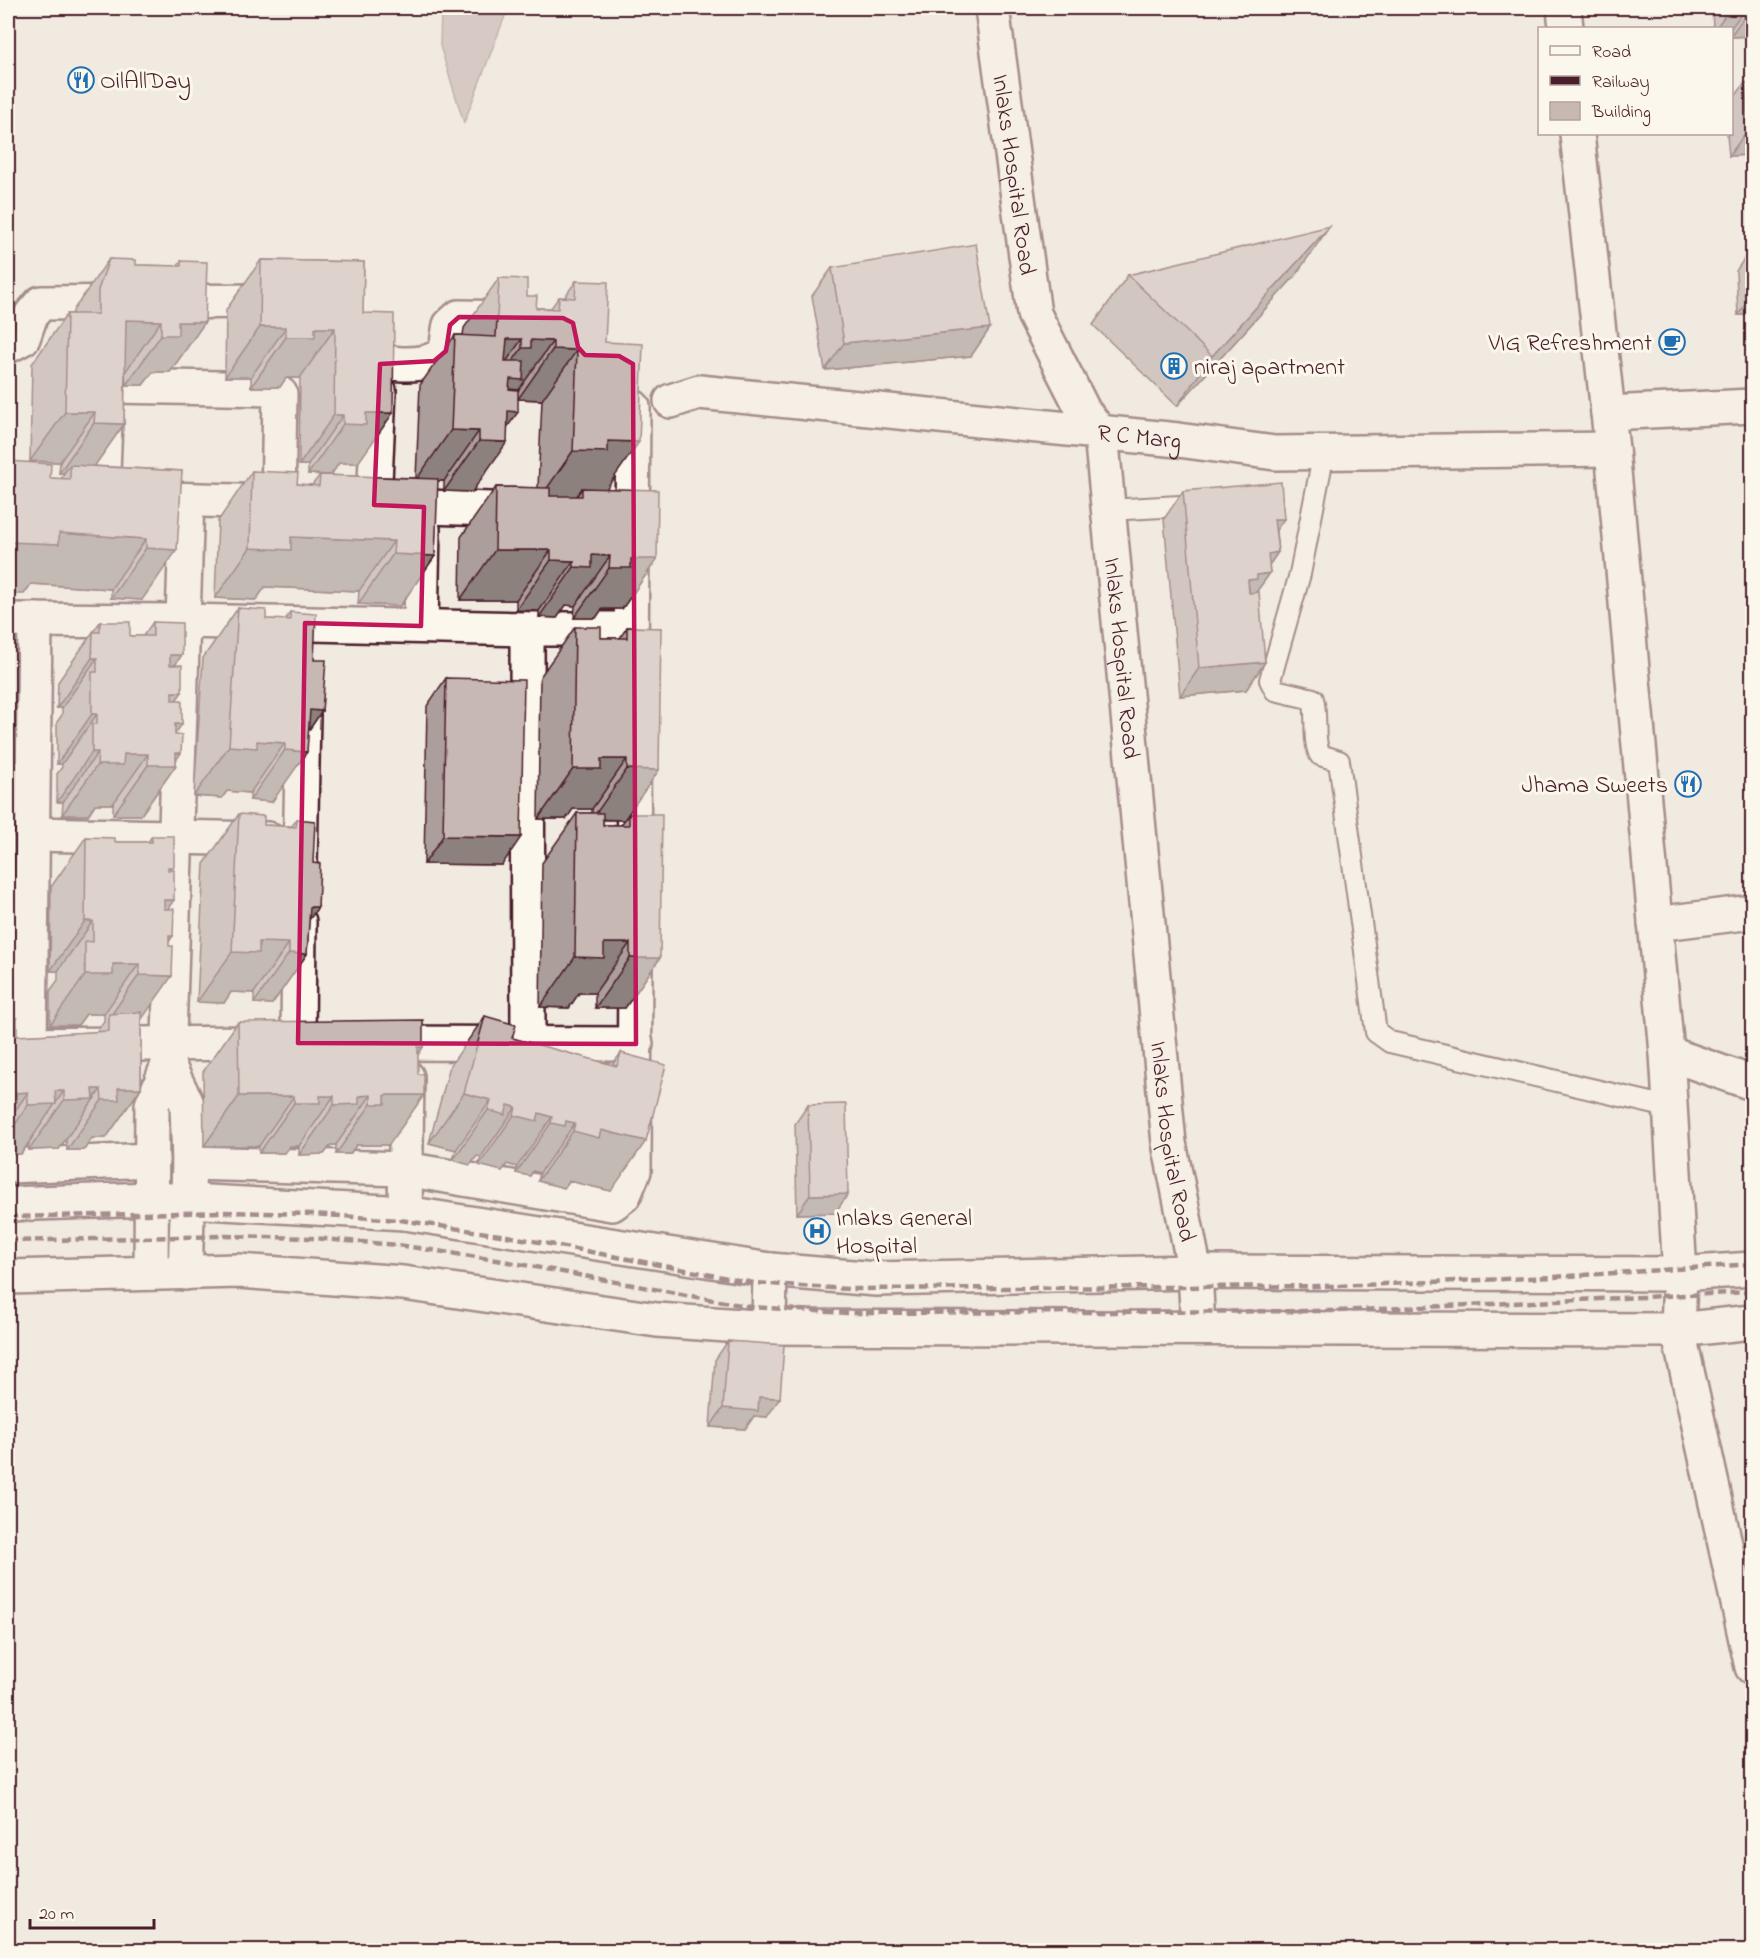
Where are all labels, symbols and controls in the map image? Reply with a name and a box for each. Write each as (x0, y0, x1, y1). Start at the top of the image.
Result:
legend (1538, 27, 1733, 135)
text: Road (1592, 40, 1631, 66)
restaurant icon: OilAllDay (66, 65, 96, 95)
place label: OilAllDay (100, 65, 191, 101)
text: Railway (1592, 70, 1649, 96)
street label: Inlaks Hospital Road (981, 72, 1044, 278)
text: Building (1591, 100, 1651, 127)
place label: VIG Refreshment (1488, 327, 1652, 362)
cafe icon: VIG Refreshment (1657, 327, 1687, 357)
building icon: niraj apartment (1159, 351, 1189, 381)
place label: niraj apartment (1194, 351, 1345, 386)
street label: R C Marg (1095, 417, 1183, 460)
street label: Inlaks Hospital Road (1093, 556, 1147, 761)
place label: Jhama Sweets (1521, 769, 1668, 804)
restaurant icon: Jhama Sweets (1673, 769, 1703, 799)
street label: Inlaks Hospital Road (1139, 1040, 1204, 1246)
place label: Inlaks General Hospital (836, 1202, 972, 1265)
hospital icon: Inlaks General Hospital (802, 1216, 832, 1246)
scale bar (30, 1892, 154, 1930)
text: 20 m (39, 1902, 74, 1928)

